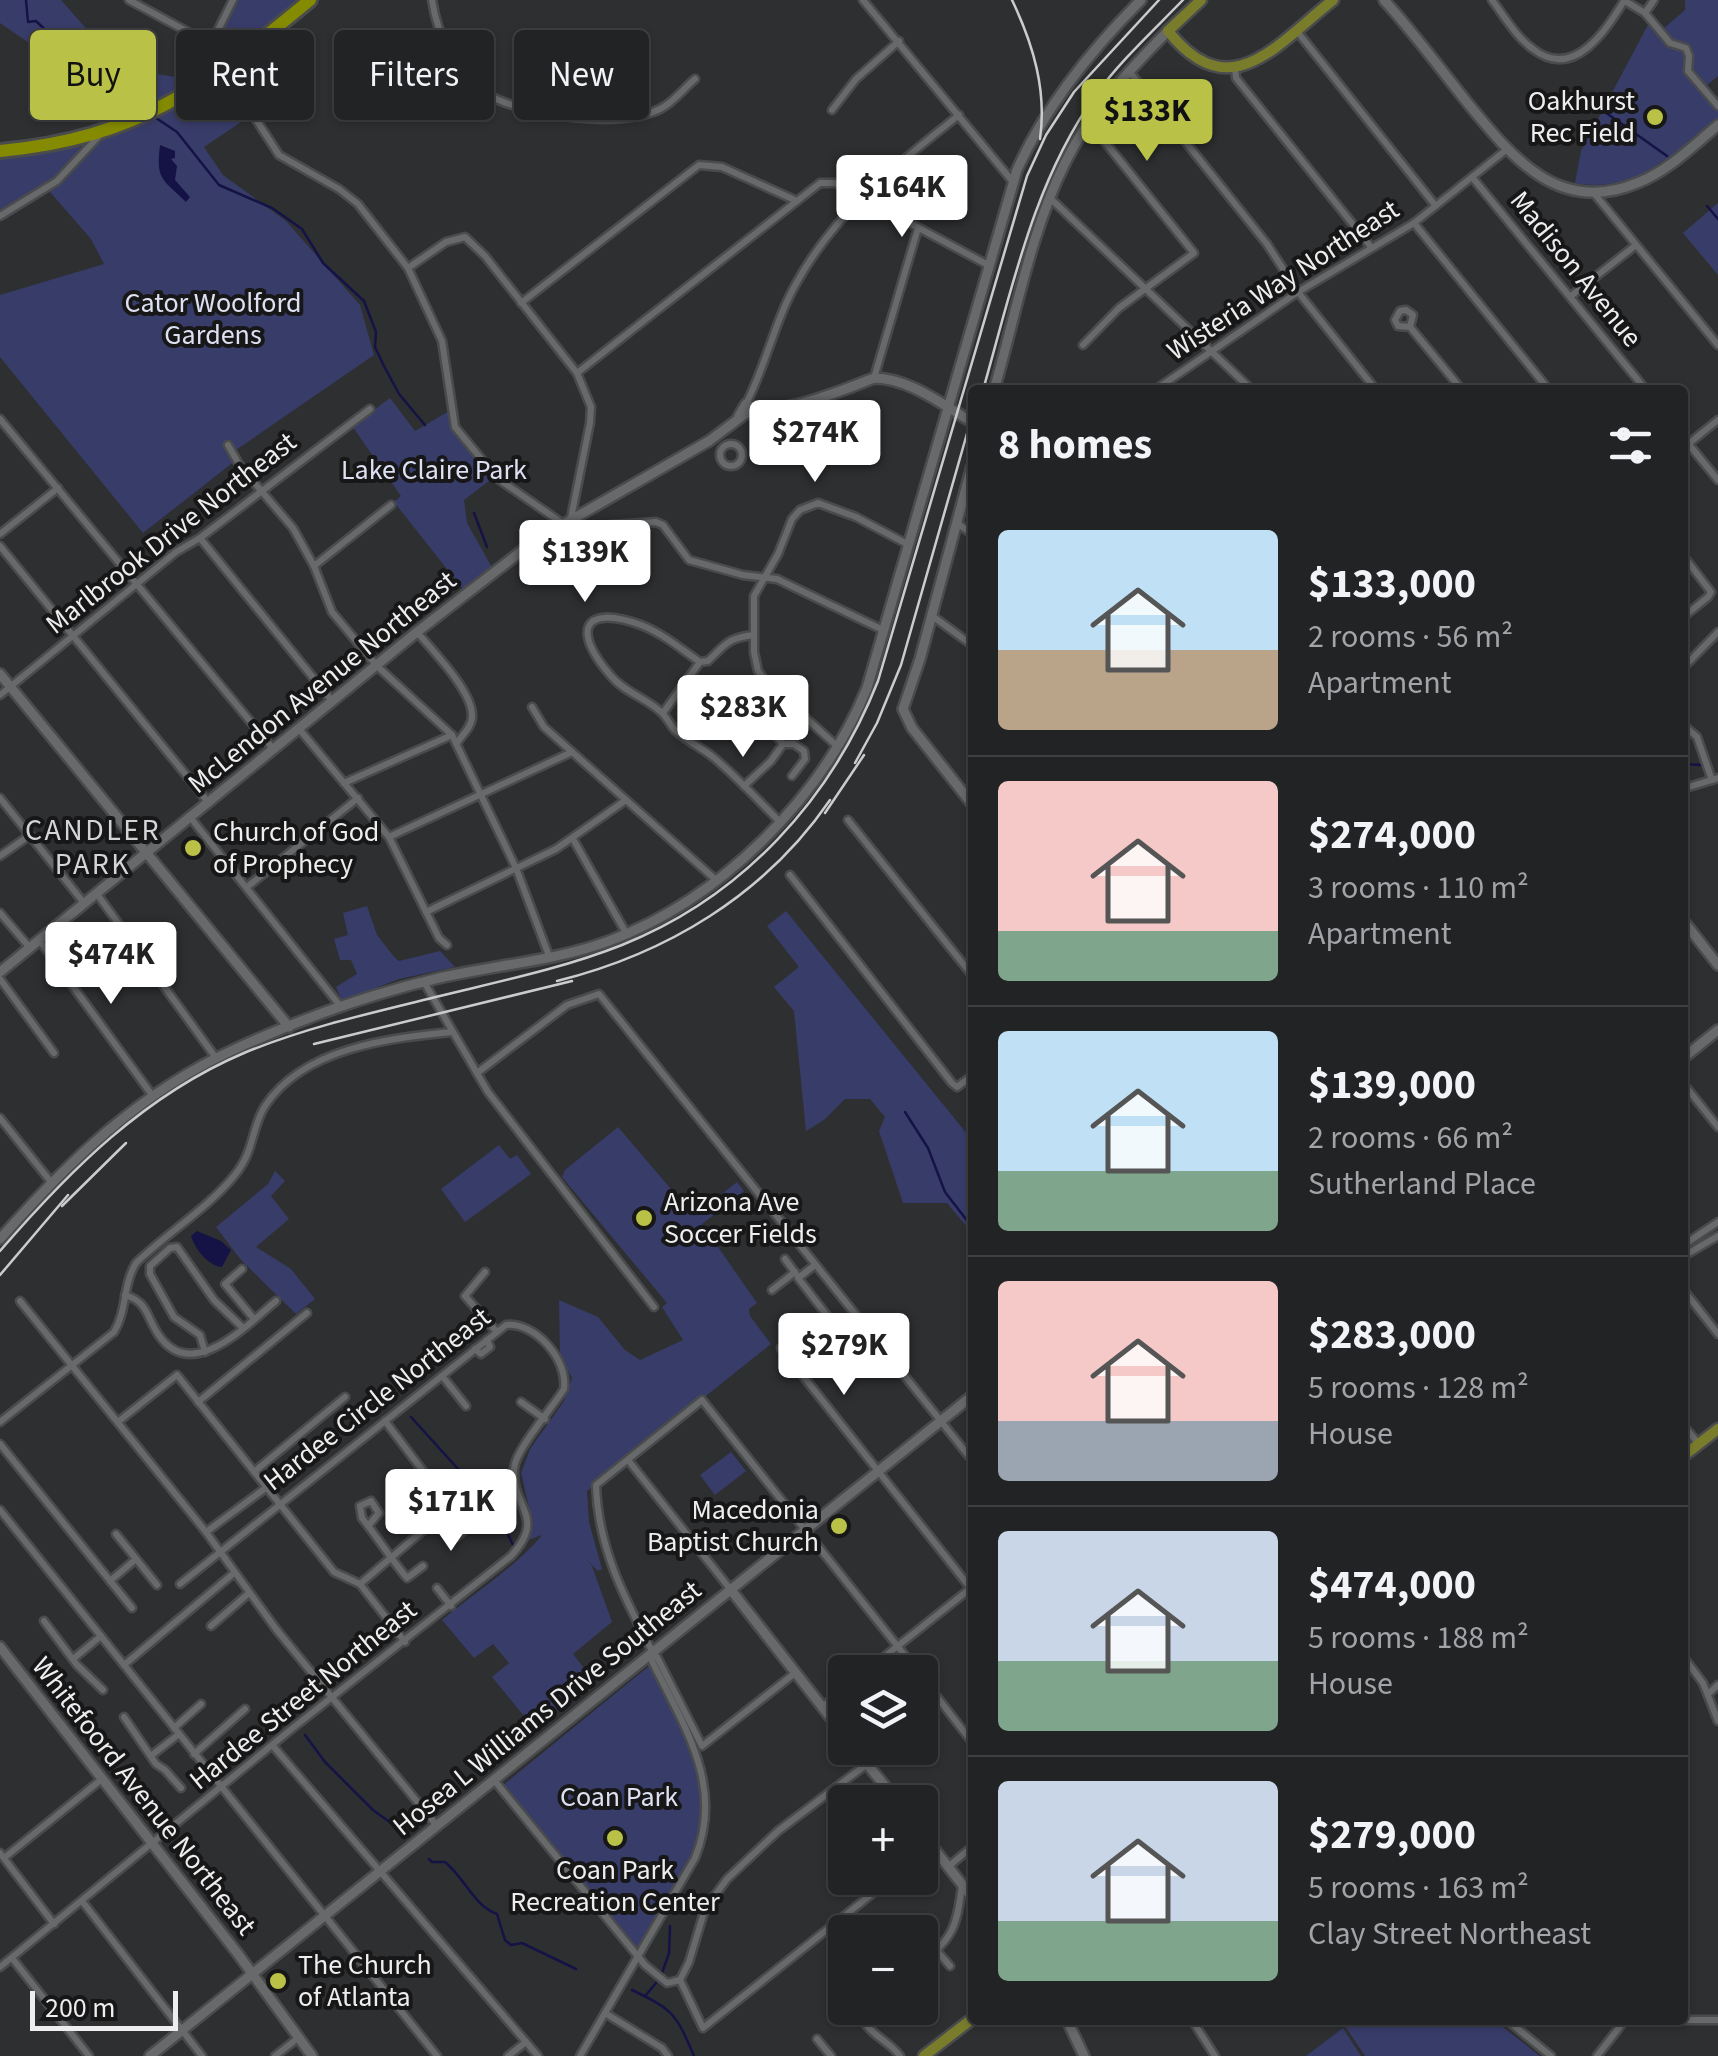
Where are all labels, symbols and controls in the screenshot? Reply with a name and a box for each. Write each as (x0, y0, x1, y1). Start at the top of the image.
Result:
chip: Buy (30, 30, 156, 120)
chip: Rent (176, 30, 314, 120)
chip: Filters (334, 30, 494, 120)
chip: New (514, 30, 649, 120)
pin: $133K (1077, 79, 1217, 164)
place label: Oakhurst Rec Field (1528, 81, 1636, 153)
text: $133K (1103, 88, 1191, 134)
marker: Oakhurst Rec Field (1644, 106, 1666, 128)
pin: $164K (832, 155, 972, 240)
text: $164K (858, 164, 946, 210)
street label: Madison Avenue (1500, 182, 1652, 356)
street label: Wisteria Way Northeast (1159, 190, 1407, 370)
park label: Cator Woolford Gardens (125, 283, 301, 355)
pin: $274K (745, 400, 885, 485)
text: $274K (771, 409, 859, 455)
text: 8 homes (998, 415, 1152, 475)
icon: filters (1603, 418, 1658, 473)
street label: Marlbrook Drive Northeast (37, 422, 305, 644)
park label: Lake Claire Park (341, 450, 527, 490)
pin: $139K (515, 520, 655, 605)
text: $139K (541, 529, 629, 575)
text: $133,000 (1308, 554, 1476, 614)
street label: McLendon Avenue Northeast (179, 561, 465, 803)
icon: home (1078, 570, 1198, 690)
text: 2 rooms · 56 m² (1308, 614, 1513, 660)
text: Apartment (1308, 660, 1451, 706)
pin: $283K (673, 675, 813, 760)
text: $283K (699, 684, 787, 730)
text: $274,000 (1308, 805, 1476, 865)
district label: CANDLER PARK (25, 809, 161, 886)
place label: Church of God of Prophecy (213, 812, 379, 884)
icon: home (1078, 821, 1198, 941)
marker: Church of God of Prophecy (182, 837, 204, 859)
text: 3 rooms · 110 m² (1308, 865, 1529, 911)
text: Apartment (1308, 911, 1451, 957)
pin: $474K (41, 922, 181, 1007)
text: $474K (67, 931, 155, 977)
text: $139,000 (1308, 1055, 1476, 1115)
icon: home (1078, 1071, 1198, 1191)
text: 2 rooms · 66 m² (1308, 1115, 1513, 1161)
text: Sutherland Place (1308, 1161, 1536, 1207)
place label: Arizona Ave Soccer Fields (664, 1182, 817, 1254)
marker: Arizona Ave Soccer Fields (633, 1207, 655, 1229)
street label: Hardee Circle Northeast (255, 1297, 499, 1500)
text: $283,000 (1308, 1305, 1476, 1365)
pin: $279K (774, 1313, 914, 1398)
icon: home (1078, 1321, 1198, 1441)
text: $279K (800, 1322, 888, 1368)
text: 5 rooms · 128 m² (1308, 1365, 1529, 1411)
text: House (1308, 1411, 1393, 1457)
pin: $171K (381, 1469, 521, 1554)
text: $171K (407, 1478, 495, 1524)
place label: Macedonia Baptist Church (647, 1490, 819, 1562)
marker: Macedonia Baptist Church (828, 1515, 850, 1537)
text: $474,000 (1308, 1555, 1476, 1615)
street label: Hosea L Williams Drive Southeast (384, 1570, 710, 1845)
icon: home (1078, 1571, 1198, 1691)
street label: Hardee Street Northeast (181, 1590, 426, 1799)
text: 5 rooms · 188 m² (1308, 1615, 1529, 1661)
street label: Whitefoord Avenue Northeast (22, 1648, 266, 1944)
map controls (828, 1655, 938, 2025)
button: layers (828, 1655, 938, 1765)
text: House (1308, 1661, 1393, 1707)
park label: Coan Park (560, 1777, 678, 1817)
button: + (828, 1785, 938, 1895)
text: $279,000 (1308, 1805, 1476, 1865)
icon: home (1078, 1821, 1198, 1941)
marker: Coan Park Recreation Center (604, 1827, 626, 1849)
place label: Coan Park Recreation Center (510, 1850, 720, 1922)
text: 5 rooms · 163 m² (1308, 1865, 1529, 1911)
text: Clay Street Northeast (1308, 1911, 1591, 1957)
button: − (828, 1915, 938, 2025)
place label: The Church of Atlanta (298, 1945, 432, 2017)
marker: The Church of Atlanta (267, 1970, 289, 1992)
scale bar (30, 1986, 178, 2030)
text: 200 m (45, 1988, 116, 2028)

